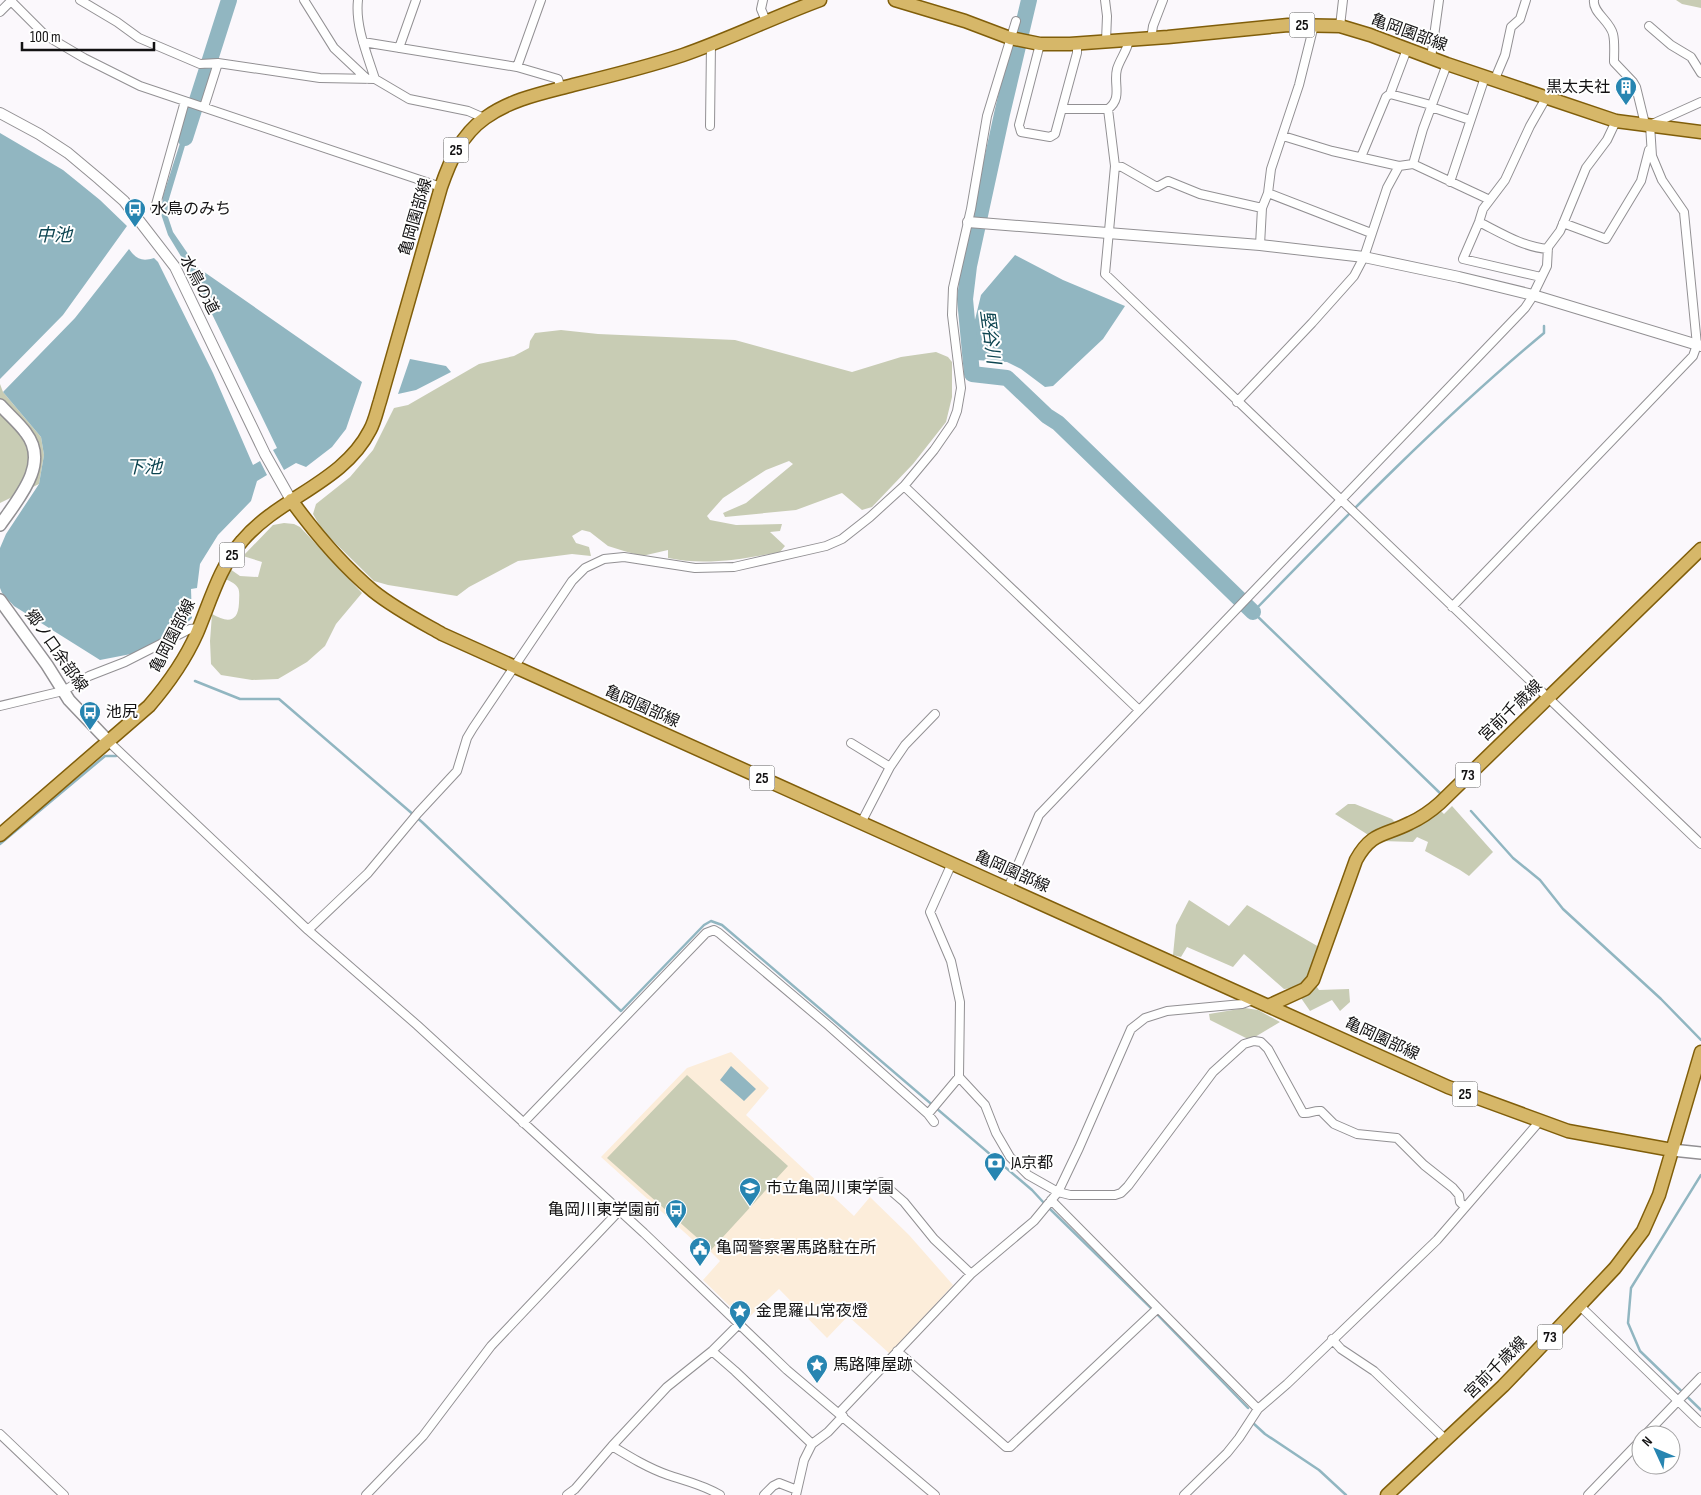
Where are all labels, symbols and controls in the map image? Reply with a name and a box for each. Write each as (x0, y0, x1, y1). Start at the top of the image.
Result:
street label: 亀岡園部線 (1368, 10, 1450, 56)
road number: 25 (1290, 12, 1314, 38)
scale bar (22, 20, 155, 52)
text: 100 m (30, 28, 61, 47)
building icon: 黒太夫社 (1614, 75, 1638, 106)
place label: 黒太夫社 (1546, 78, 1610, 97)
road number: 25 (444, 138, 468, 162)
street label: 亀岡園部線 (396, 176, 436, 258)
bus stop icon: 水鳥のみち (123, 197, 147, 228)
place label: 水鳥のみち (151, 200, 231, 219)
water label: 中池 (36, 225, 74, 246)
street label: 水鳥の道 (176, 252, 222, 318)
water label: 堅谷川 (976, 309, 1004, 367)
water label: 下池 (126, 457, 164, 478)
road number: 25 (220, 542, 244, 568)
street label: 亀岡園部線 (146, 596, 200, 676)
street label: 郷ノ口余部線 (21, 606, 91, 696)
street label: 宮前千歳線 (1476, 676, 1546, 746)
street label: 亀岡園部線 (602, 682, 682, 732)
bus stop icon: 池尻 (78, 700, 102, 731)
place label: 池尻 (106, 703, 138, 722)
road number: 73 (1456, 762, 1480, 788)
road number: 25 (750, 766, 774, 790)
street label: 亀岡園部線 (972, 847, 1052, 897)
street label: 亀岡園部線 (1342, 1013, 1422, 1065)
road number: 25 (1452, 1082, 1478, 1106)
bank icon: JA京都 (983, 1151, 1007, 1182)
place label: JA京都 (1010, 1154, 1053, 1173)
school or university icon: 市立亀岡川東学園 (738, 1176, 762, 1207)
place label: 市立亀岡川東学園 (766, 1179, 894, 1198)
bus stop icon: 亀岡川東学園前 (664, 1198, 688, 1229)
place label: 亀岡川東学園前 (548, 1201, 660, 1220)
public building icon: 亀岡警察署馬路駐在所 (688, 1236, 712, 1267)
place label: 亀岡警察署馬路駐在所 (716, 1239, 876, 1258)
place icon: 金毘羅山常夜燈 (728, 1299, 752, 1330)
place label: 金毘羅山常夜燈 (756, 1302, 868, 1321)
road number: 73 (1538, 1324, 1562, 1350)
street label: 宮前千歳線 (1461, 1333, 1531, 1403)
place icon: 馬路陣屋跡 (805, 1353, 829, 1384)
place label: 馬路陣屋跡 (833, 1356, 913, 1375)
north arrow (1631, 1425, 1681, 1475)
text: N (1638, 1433, 1656, 1450)

